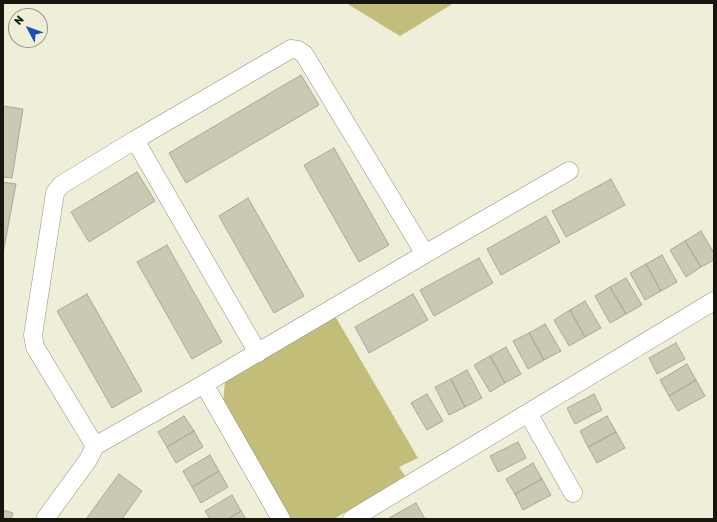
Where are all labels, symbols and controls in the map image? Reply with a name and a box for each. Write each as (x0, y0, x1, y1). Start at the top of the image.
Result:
north arrow (8, 8, 48, 48)
text: N (12, 13, 27, 28)

